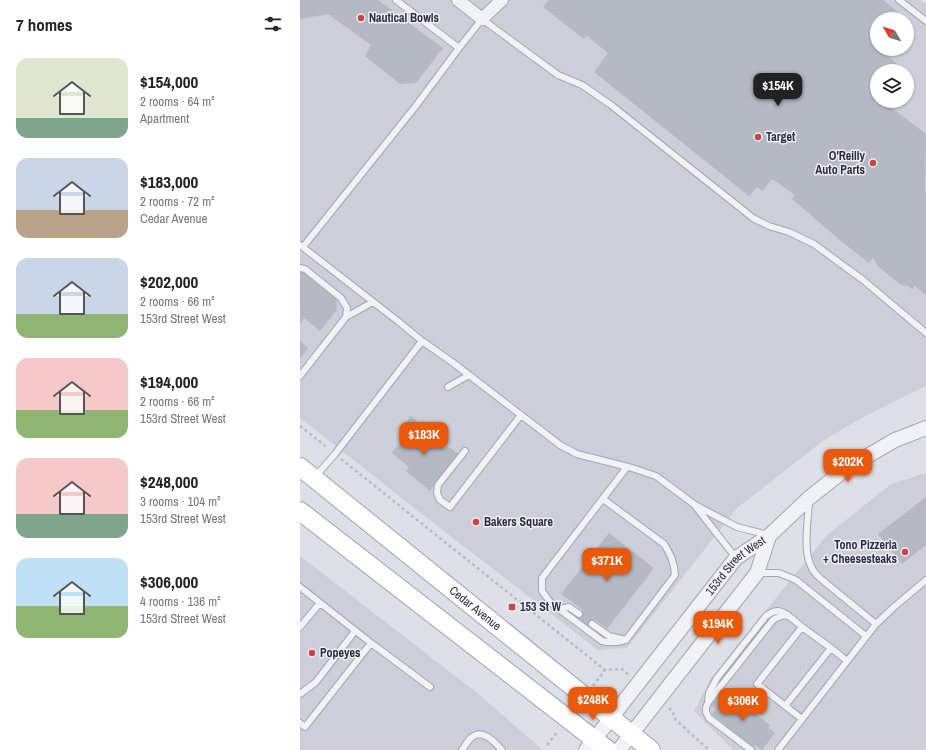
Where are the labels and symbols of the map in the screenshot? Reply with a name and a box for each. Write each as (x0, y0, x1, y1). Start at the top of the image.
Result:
place label: Nautical Bowls (369, 10, 440, 26)
north arrow (870, 12, 914, 56)
marker: Nautical Bowls (356, 13, 366, 23)
pin: $154K (750, 73, 806, 107)
place label: Target (766, 129, 796, 145)
marker: Target (753, 132, 763, 142)
place label: O'Reilly Auto Parts (815, 148, 866, 178)
marker: O'Reilly Auto Parts (868, 158, 878, 168)
pin: $183K (396, 422, 452, 456)
pin: $202K (820, 449, 876, 483)
place label: Bakers Square (484, 514, 553, 530)
marker: Bakers Square (471, 517, 481, 527)
street label: 153rd Street West (702, 532, 769, 599)
place label: Tono Pizzeria + Cheesesteaks (823, 537, 898, 567)
marker: Tono Pizzeria + Cheesesteaks (900, 547, 910, 557)
pin: $371K (579, 548, 635, 582)
street label: Cedar Avenue (446, 582, 504, 634)
place label: 153 St W (520, 599, 562, 615)
marker: 153 St W (507, 602, 517, 612)
pin: $194K (690, 611, 746, 645)
place label: Popeyes (320, 645, 361, 661)
marker: Popeyes (307, 648, 317, 658)
pin: $248K (565, 687, 621, 721)
pin: $306K (715, 688, 771, 722)

